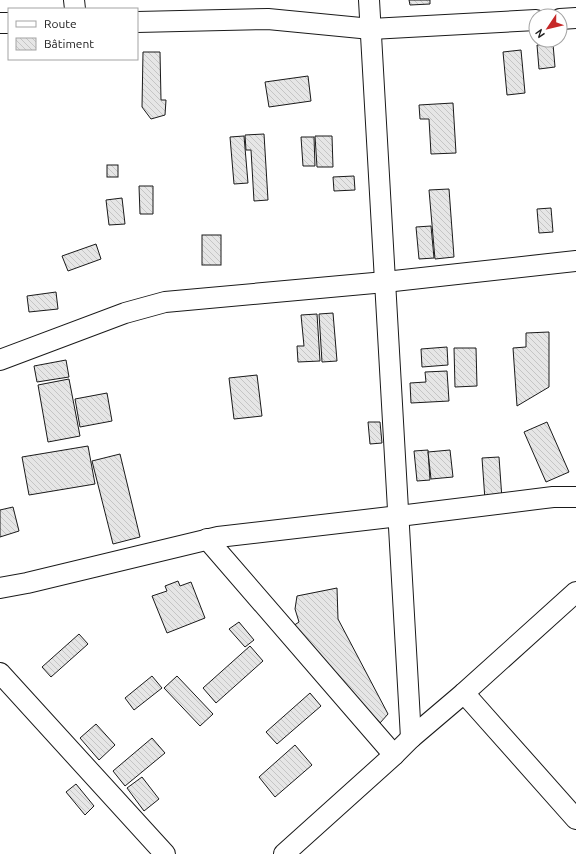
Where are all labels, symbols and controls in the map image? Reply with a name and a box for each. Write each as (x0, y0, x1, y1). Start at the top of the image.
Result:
legend (8, 8, 138, 60)
north arrow (528, 8, 568, 48)
text: Route (44, 17, 77, 30)
text: N (533, 27, 547, 41)
text: Bâtiment (44, 37, 94, 50)

